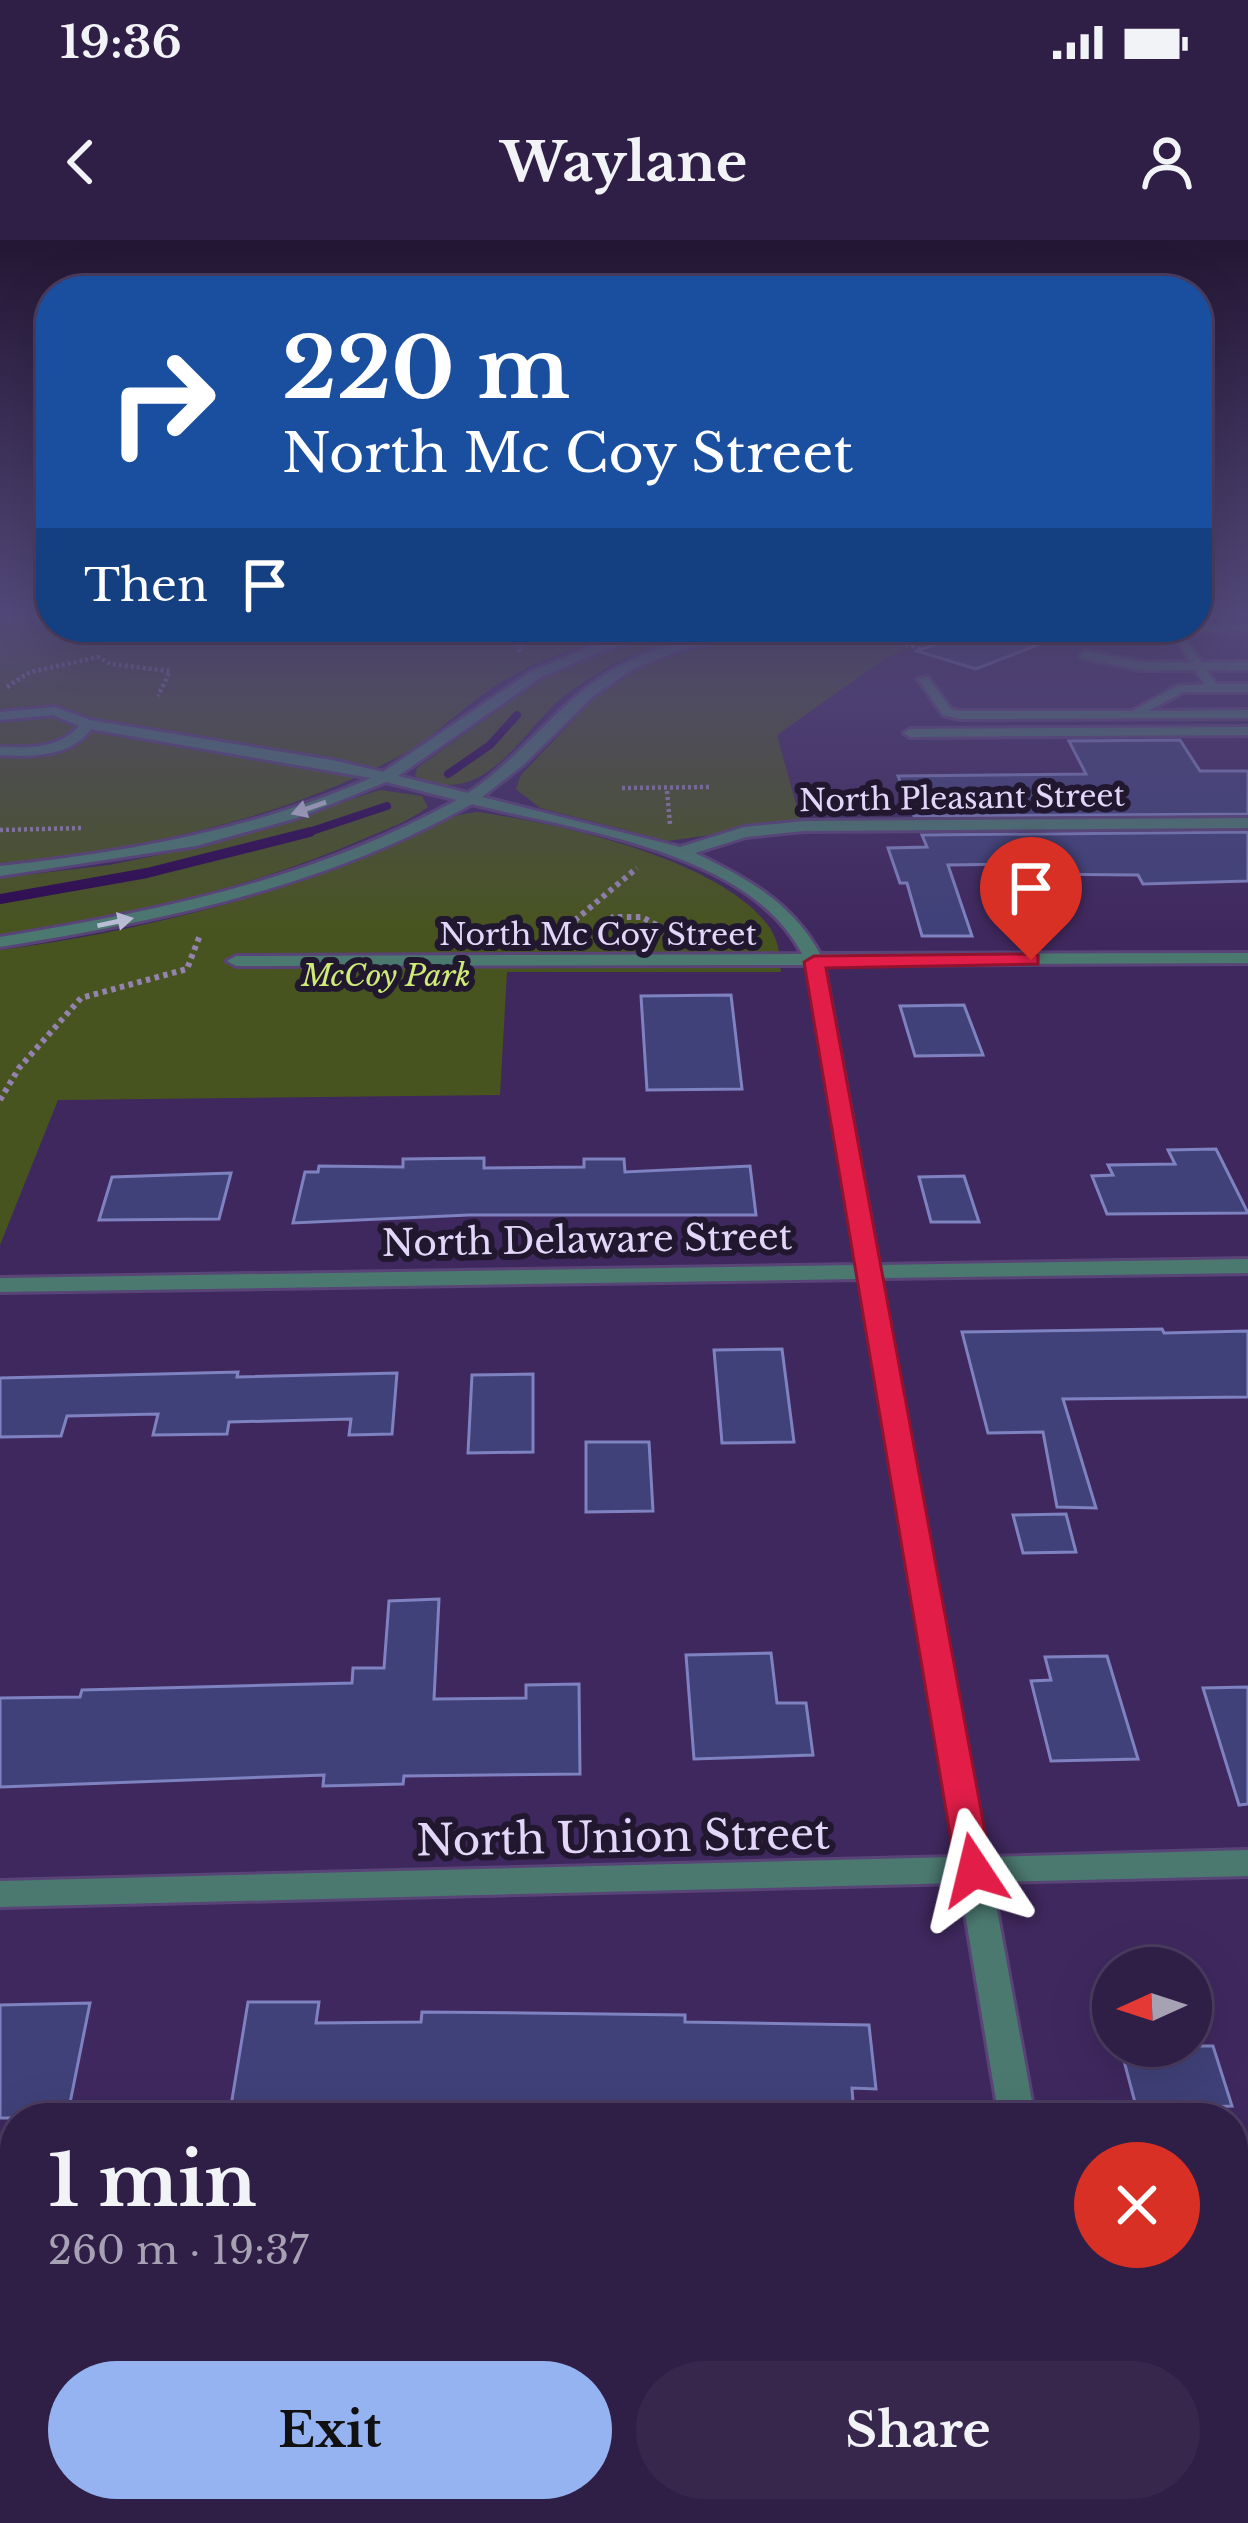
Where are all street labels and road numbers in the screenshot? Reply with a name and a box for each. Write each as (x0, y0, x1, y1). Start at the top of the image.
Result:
street label: North Pleasant Street (799, 777, 1126, 819)
street label: North Mc Coy Street (439, 916, 757, 953)
street label: North Delaware Street (381, 1214, 793, 1266)
street label: North Union Street (416, 1807, 830, 1867)

